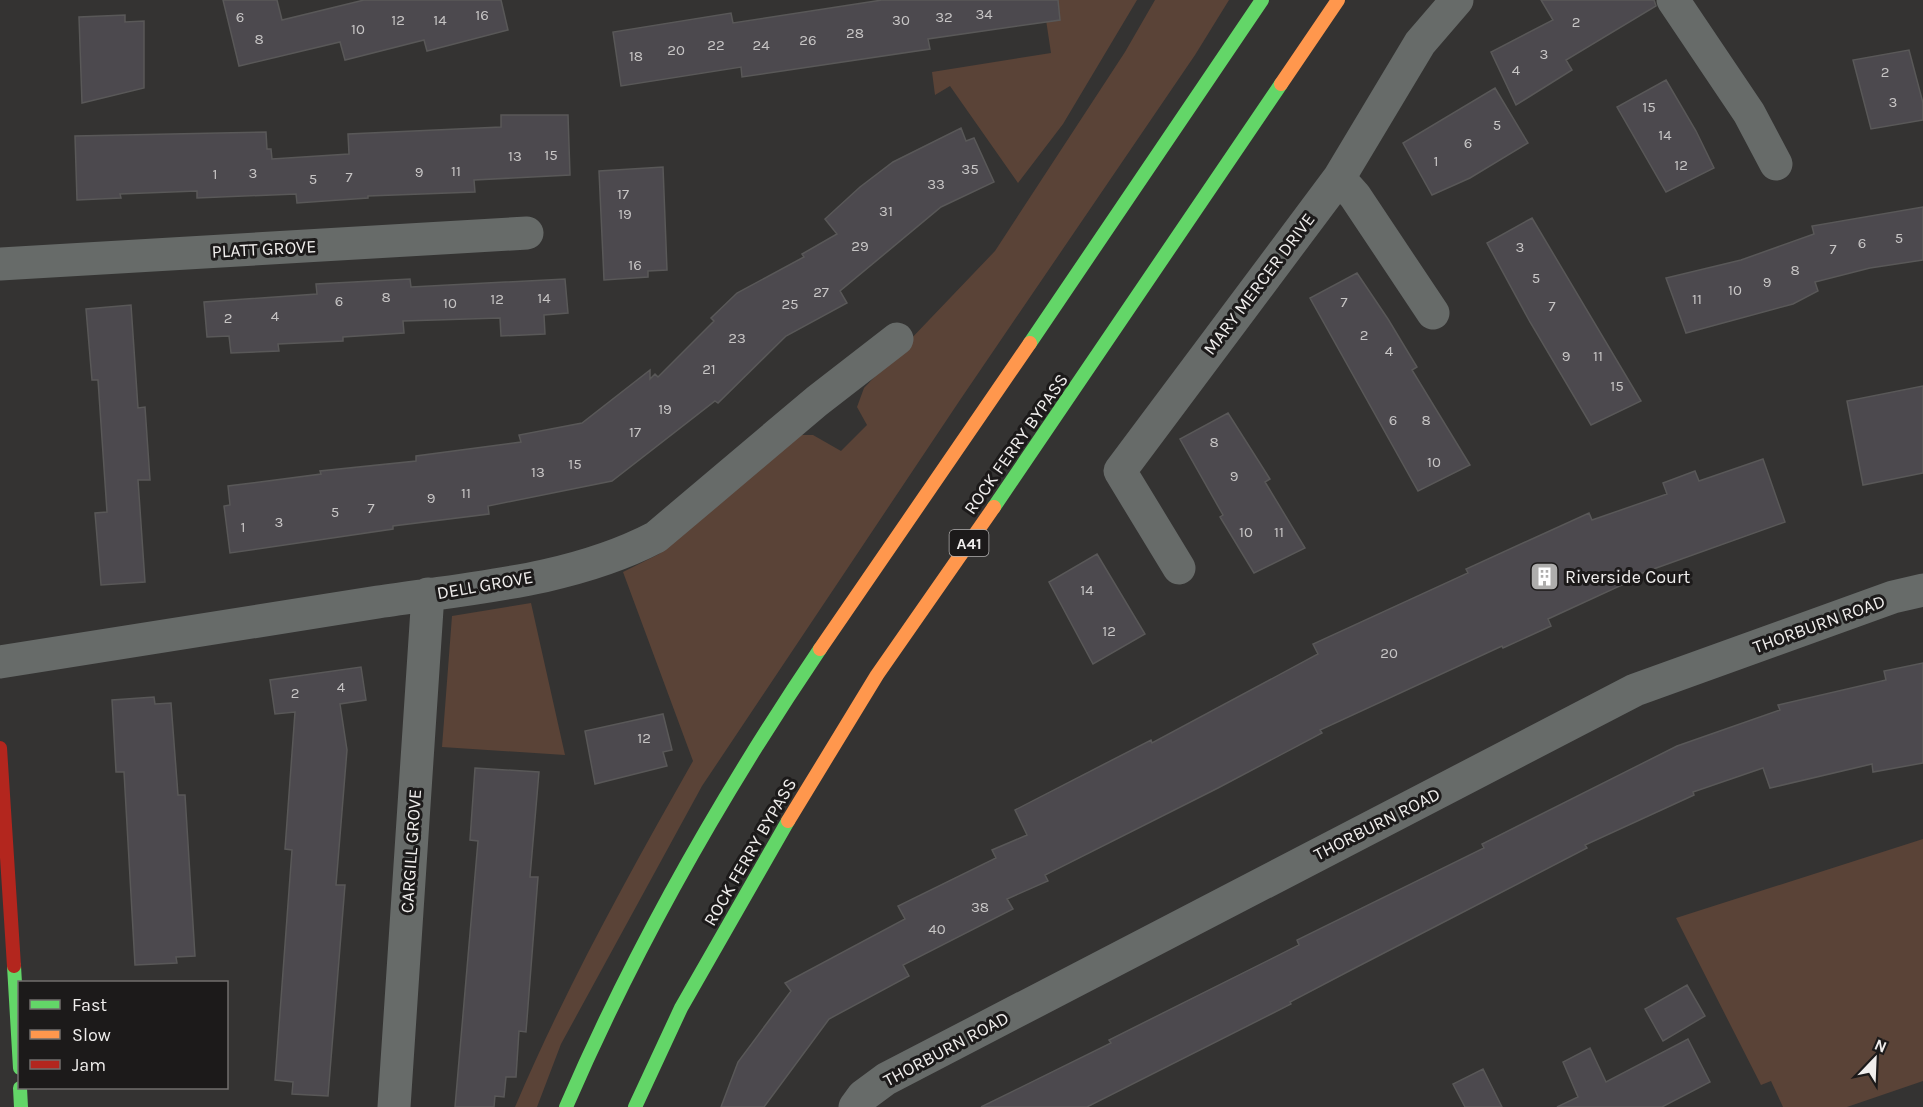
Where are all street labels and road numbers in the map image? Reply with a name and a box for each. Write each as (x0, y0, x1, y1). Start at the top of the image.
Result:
street label: MARY MERCER DRIVE (1199, 209, 1319, 359)
street label: PLATT GROVE (211, 235, 317, 263)
street label: ROCK FERRY BYPASS (959, 369, 1073, 519)
road number: A41 (950, 530, 988, 556)
street label: DELL GROVE (435, 566, 535, 604)
street label: THORBURN ROAD (1750, 590, 1888, 658)
street label: ROCK FERRY BYPASS (699, 774, 801, 930)
street label: THORBURN ROAD (1310, 783, 1444, 865)
street label: CARGILL GROVE (396, 788, 426, 914)
street label: THORBURN ROAD (879, 1007, 1013, 1091)

